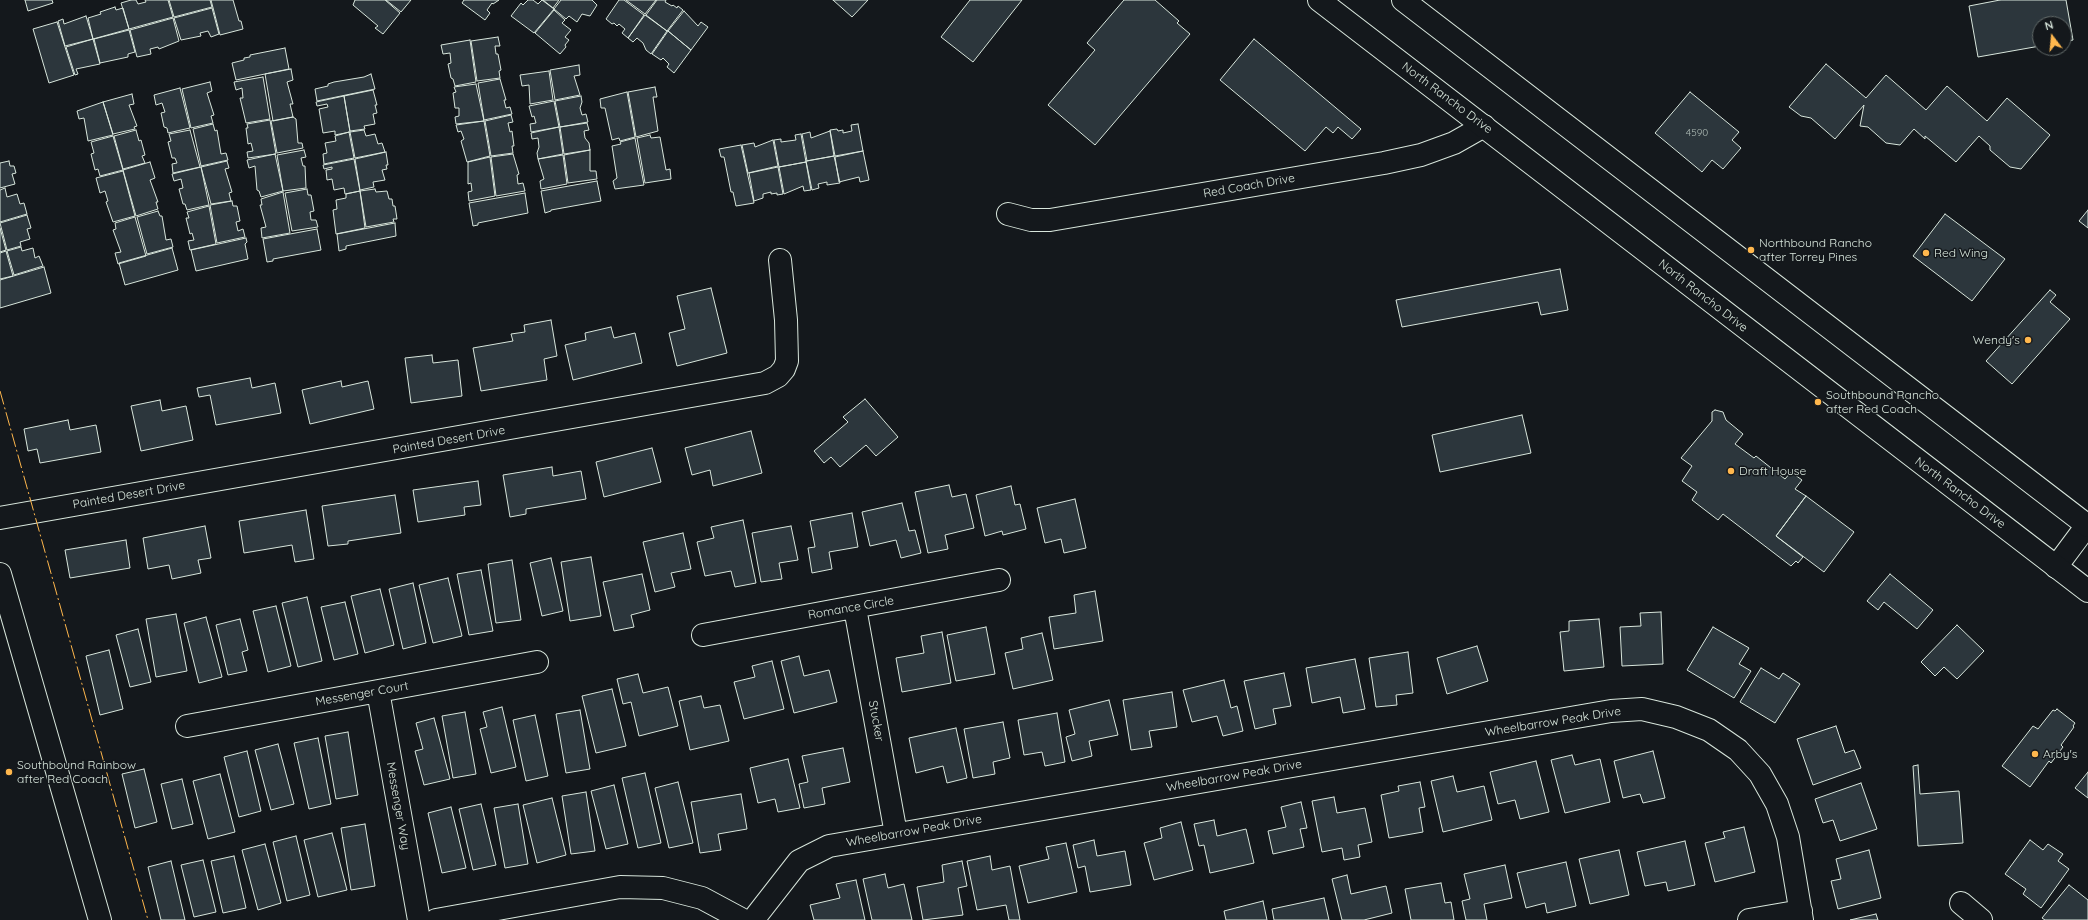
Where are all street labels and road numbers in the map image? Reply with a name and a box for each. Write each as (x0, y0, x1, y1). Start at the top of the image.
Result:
street label: North Rancho Drive (1399, 59, 1495, 137)
street label: Red Coach Drive (1202, 171, 1296, 201)
street label: North Rancho Drive (1655, 257, 1751, 335)
street label: Painted Desert Drive (392, 423, 506, 457)
street label: North Rancho Drive (1912, 454, 2008, 532)
street label: Painted Desert Drive (72, 478, 186, 512)
street label: Romance Circle (807, 593, 895, 623)
street label: Messenger Court (314, 679, 410, 709)
street label: Stucker (865, 699, 887, 743)
street label: Wheelbarrow Peak Drive (1484, 704, 1622, 740)
street label: Wheelbarrow Peak Drive (1165, 757, 1303, 795)
street label: Messenger Way (383, 761, 413, 851)
street label: Wheelbarrow Peak Drive (845, 812, 983, 850)

